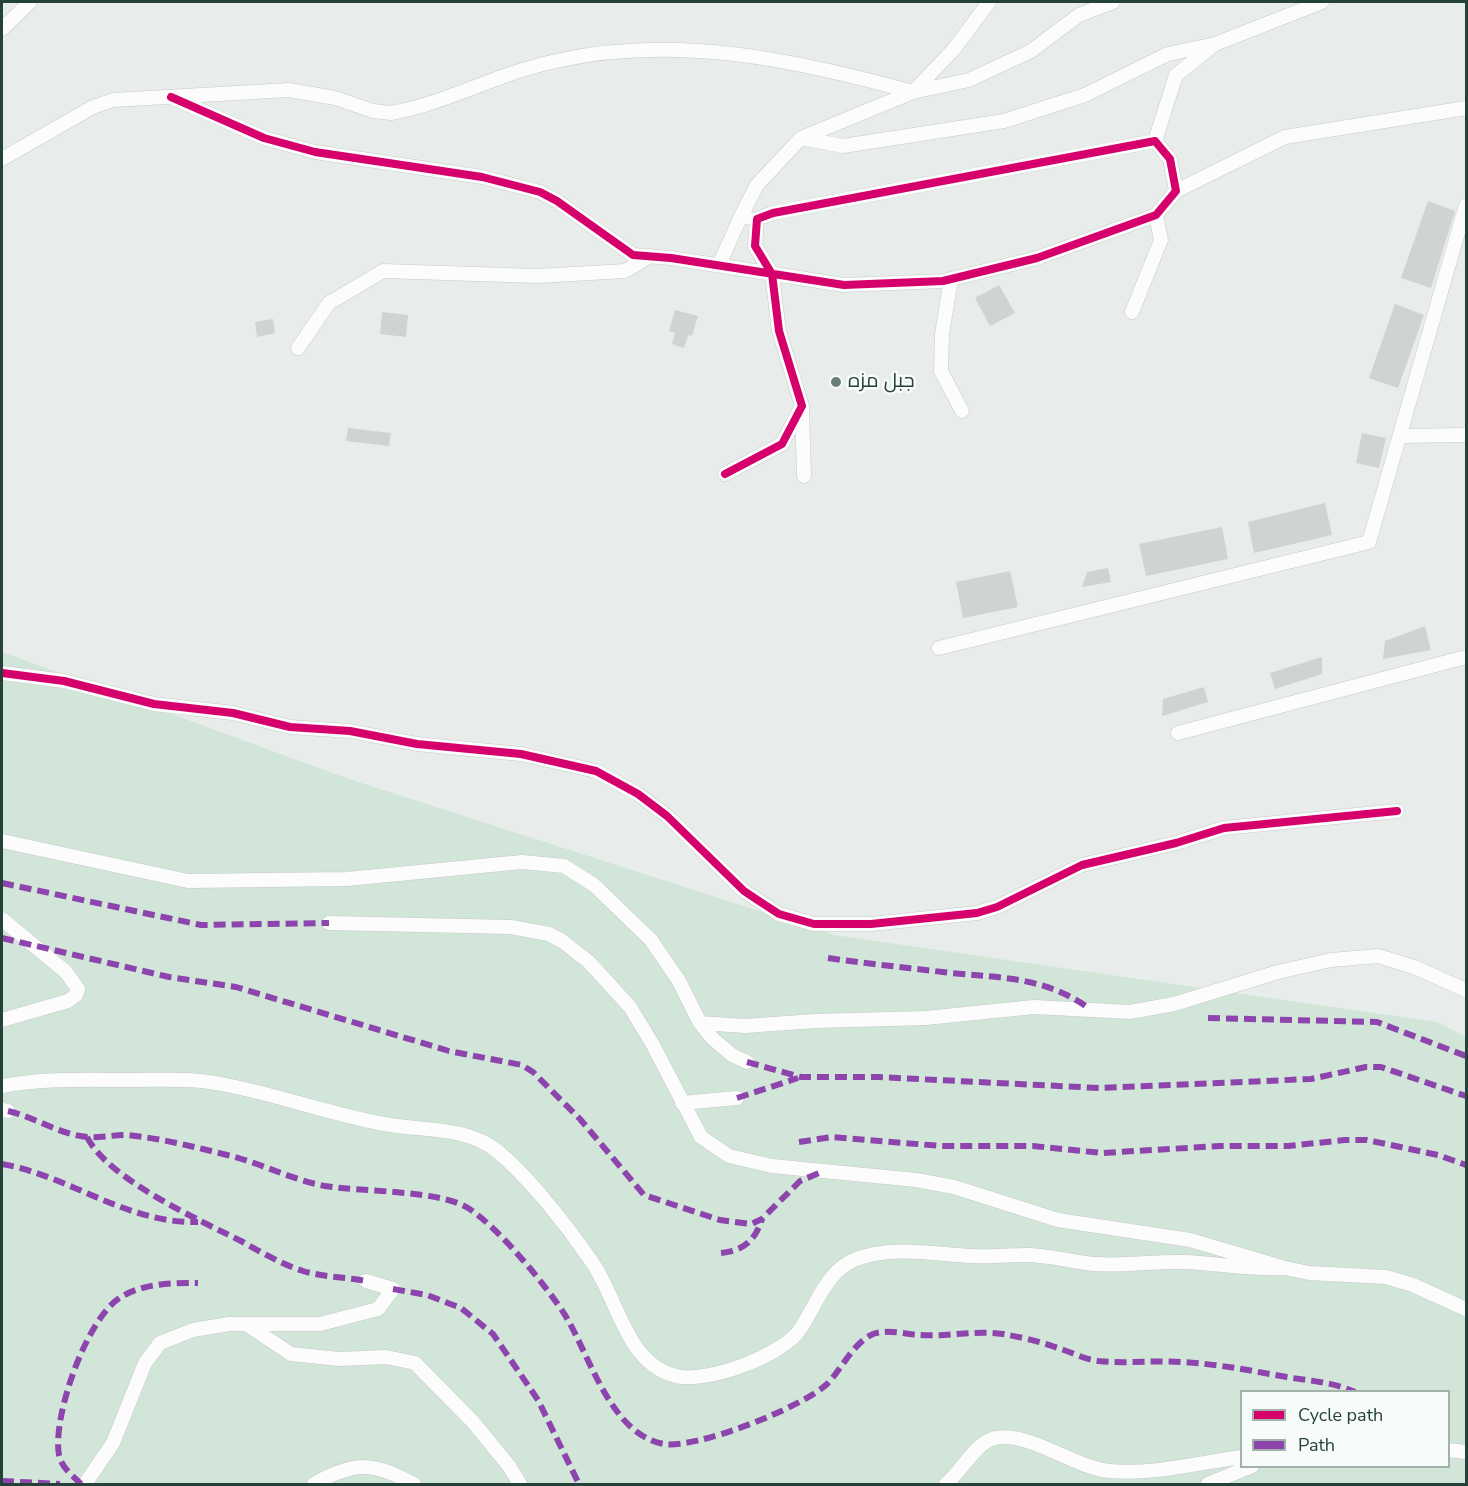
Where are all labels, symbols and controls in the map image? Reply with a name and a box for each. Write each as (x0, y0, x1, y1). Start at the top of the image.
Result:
place label: جبل مزه (848, 370, 915, 394)
marker: جبل مزه (829, 375, 843, 389)
legend (1240, 1390, 1450, 1468)
text: Cycle path (1298, 1403, 1383, 1427)
text: Path (1298, 1433, 1335, 1457)

